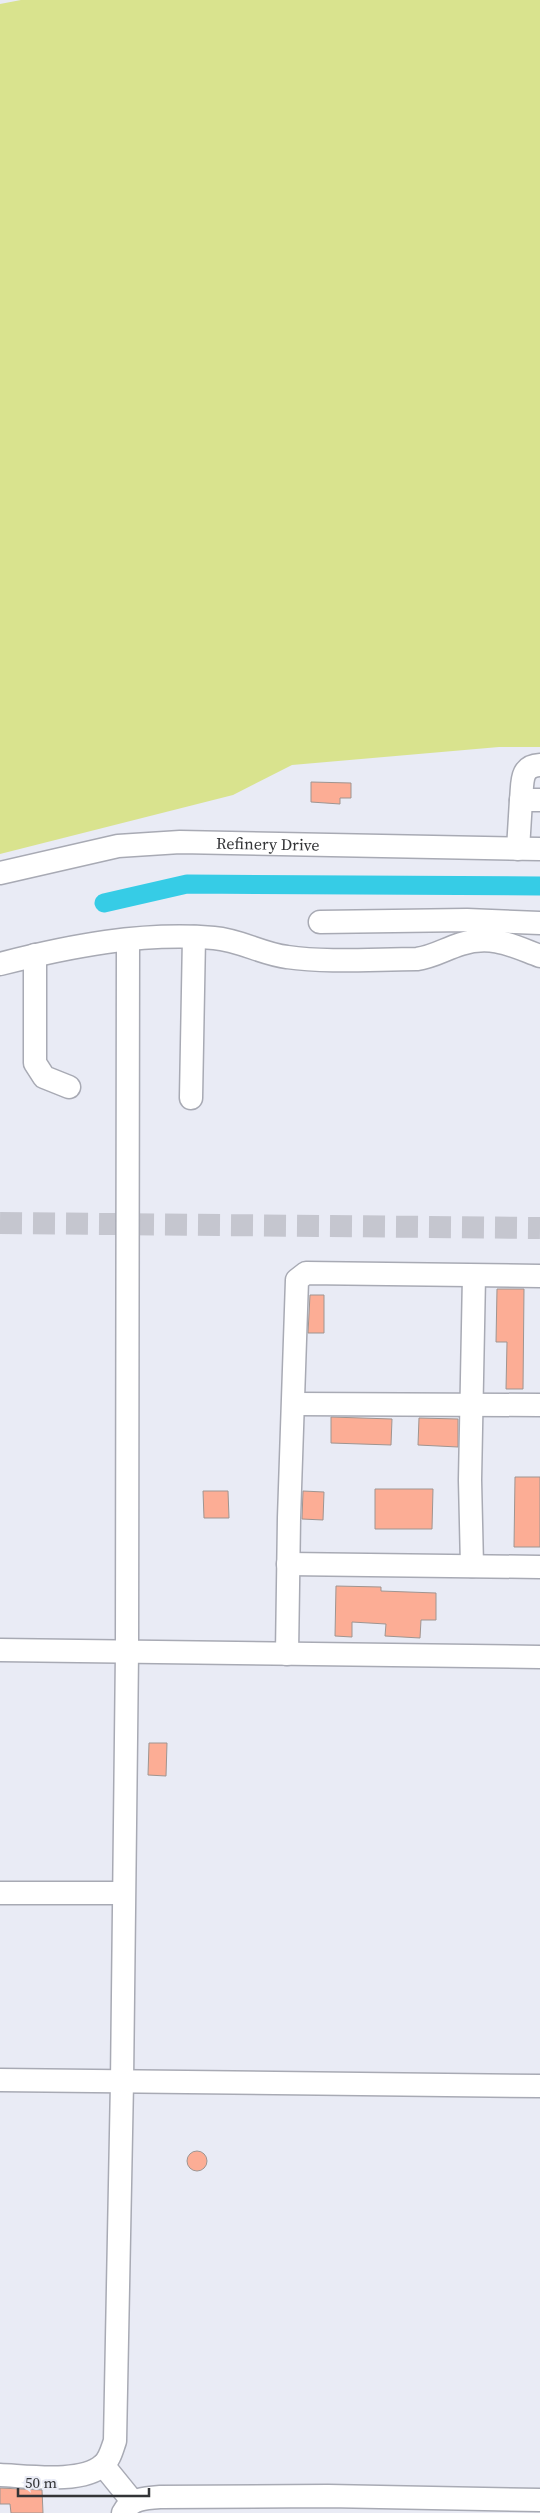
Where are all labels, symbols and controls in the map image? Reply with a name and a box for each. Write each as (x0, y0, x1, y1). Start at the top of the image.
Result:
street label: Refinery Drive (216, 832, 320, 856)
scale bar (18, 2466, 149, 2498)
text: 50 m (25, 2472, 57, 2493)

